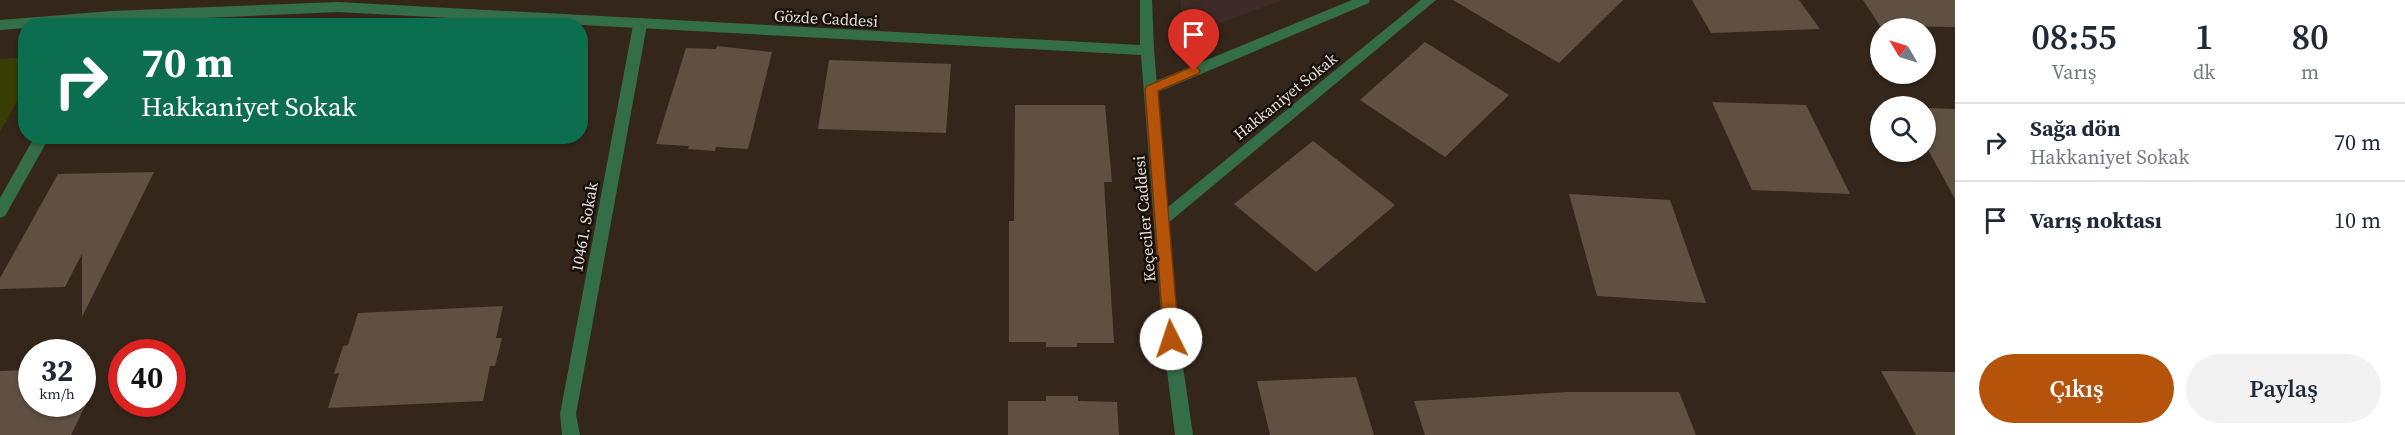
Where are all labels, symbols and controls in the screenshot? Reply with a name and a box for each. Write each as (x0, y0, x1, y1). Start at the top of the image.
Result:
street label: Gözde Caddesi (773, 4, 879, 32)
pin (1168, 9, 1219, 71)
text: 08:55 (2031, 12, 2117, 61)
text: 1 (2195, 12, 2213, 61)
text: 80 (2291, 12, 2329, 61)
icon: arrive (1177, 18, 1210, 51)
north arrow (1870, 18, 1936, 84)
map controls (1870, 18, 1936, 162)
text: 70 m (141, 33, 234, 91)
icon: right (42, 42, 120, 120)
street label: Hakkaniyet Sokak (1228, 47, 1342, 145)
text: Varış (2051, 58, 2097, 86)
text: dk (2193, 58, 2215, 86)
text: m (2301, 58, 2319, 86)
text: Hakkaniyet Sokak (141, 88, 356, 125)
button: search (1870, 96, 1936, 162)
text: Sağa dön (2030, 113, 2120, 143)
icon: right (1979, 126, 2012, 159)
text: 70 m (2334, 127, 2381, 157)
text: Hakkaniyet Sokak (2030, 143, 2190, 171)
street label: Keçeciler Caddesi (1127, 155, 1160, 283)
street label: 10461. Sokak (565, 180, 603, 274)
icon: arrive (1979, 204, 2012, 237)
text: Varış noktası (2030, 205, 2162, 235)
text: 10 m (2334, 205, 2381, 235)
position arrow (1139, 307, 1203, 371)
speed limit sign: 40 (108, 339, 186, 417)
text: 32 (41, 350, 73, 391)
button: Çıkış (1979, 354, 2174, 423)
button: Paylaş (2186, 354, 2381, 423)
text: km/h (39, 383, 75, 404)

